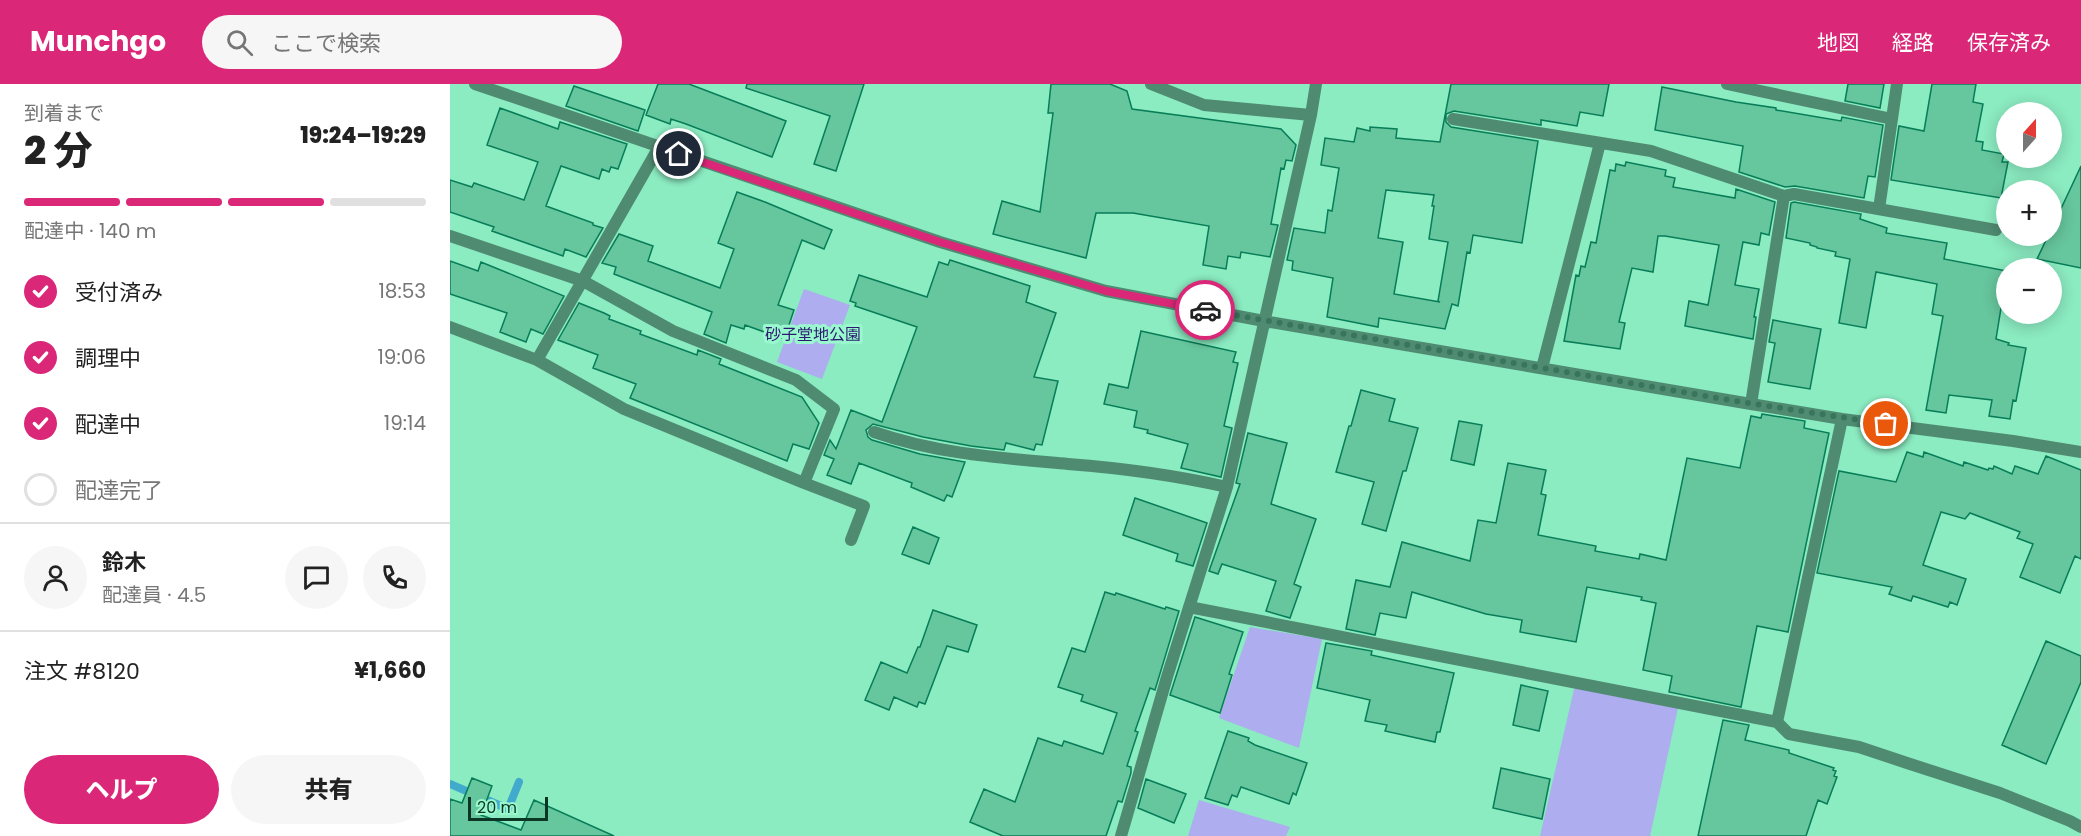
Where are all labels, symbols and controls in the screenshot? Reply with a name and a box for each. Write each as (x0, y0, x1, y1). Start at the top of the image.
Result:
search box (202, 15, 622, 69)
text: Munchgo (30, 22, 166, 61)
icon: search (223, 26, 256, 59)
text: ここで検索 (271, 28, 381, 59)
text: 地図 (1817, 28, 1859, 57)
text: 経路 (1892, 28, 1934, 57)
text: 保存済み (1967, 28, 2051, 57)
text: 到着まで (24, 99, 104, 127)
north arrow (1996, 102, 2062, 168)
map controls (1996, 102, 2062, 324)
text: 19:24–19:29 (300, 120, 426, 151)
text: 2 分 (24, 123, 93, 178)
pin (653, 128, 704, 179)
icon: home (662, 137, 695, 170)
button: + (1996, 180, 2062, 246)
text: 配達中 · 140 m (24, 217, 156, 245)
button: − (1996, 258, 2062, 324)
icon: check (24, 275, 57, 308)
text: 受付済み (75, 277, 163, 308)
text: 18:53 (378, 277, 426, 305)
courier (1175, 280, 1235, 340)
icon: car (1189, 294, 1222, 327)
park label: 砂子堂地公園 (765, 323, 861, 346)
icon: check (24, 341, 57, 374)
text: 調理中 (75, 343, 141, 374)
text: 19:06 (377, 343, 426, 371)
pin (1860, 398, 1911, 449)
icon: check (24, 407, 57, 440)
icon: bag (1869, 407, 1902, 440)
text: 配達中 (75, 409, 141, 440)
text: 19:14 (384, 409, 426, 437)
text: 配達完了 (75, 475, 163, 506)
button: person (24, 546, 87, 609)
button: chat (285, 546, 348, 609)
button: phone (363, 546, 426, 609)
text: 鈴木 (102, 547, 146, 578)
text: 配達員 · 4.5 (102, 581, 206, 609)
text: ¥1,660 (354, 655, 426, 686)
text: 注文 #8120 (24, 656, 140, 687)
button: ヘルプ (24, 755, 219, 824)
button: 共有 (231, 755, 426, 824)
scale bar (468, 794, 548, 822)
text: 20 m (477, 796, 517, 819)

